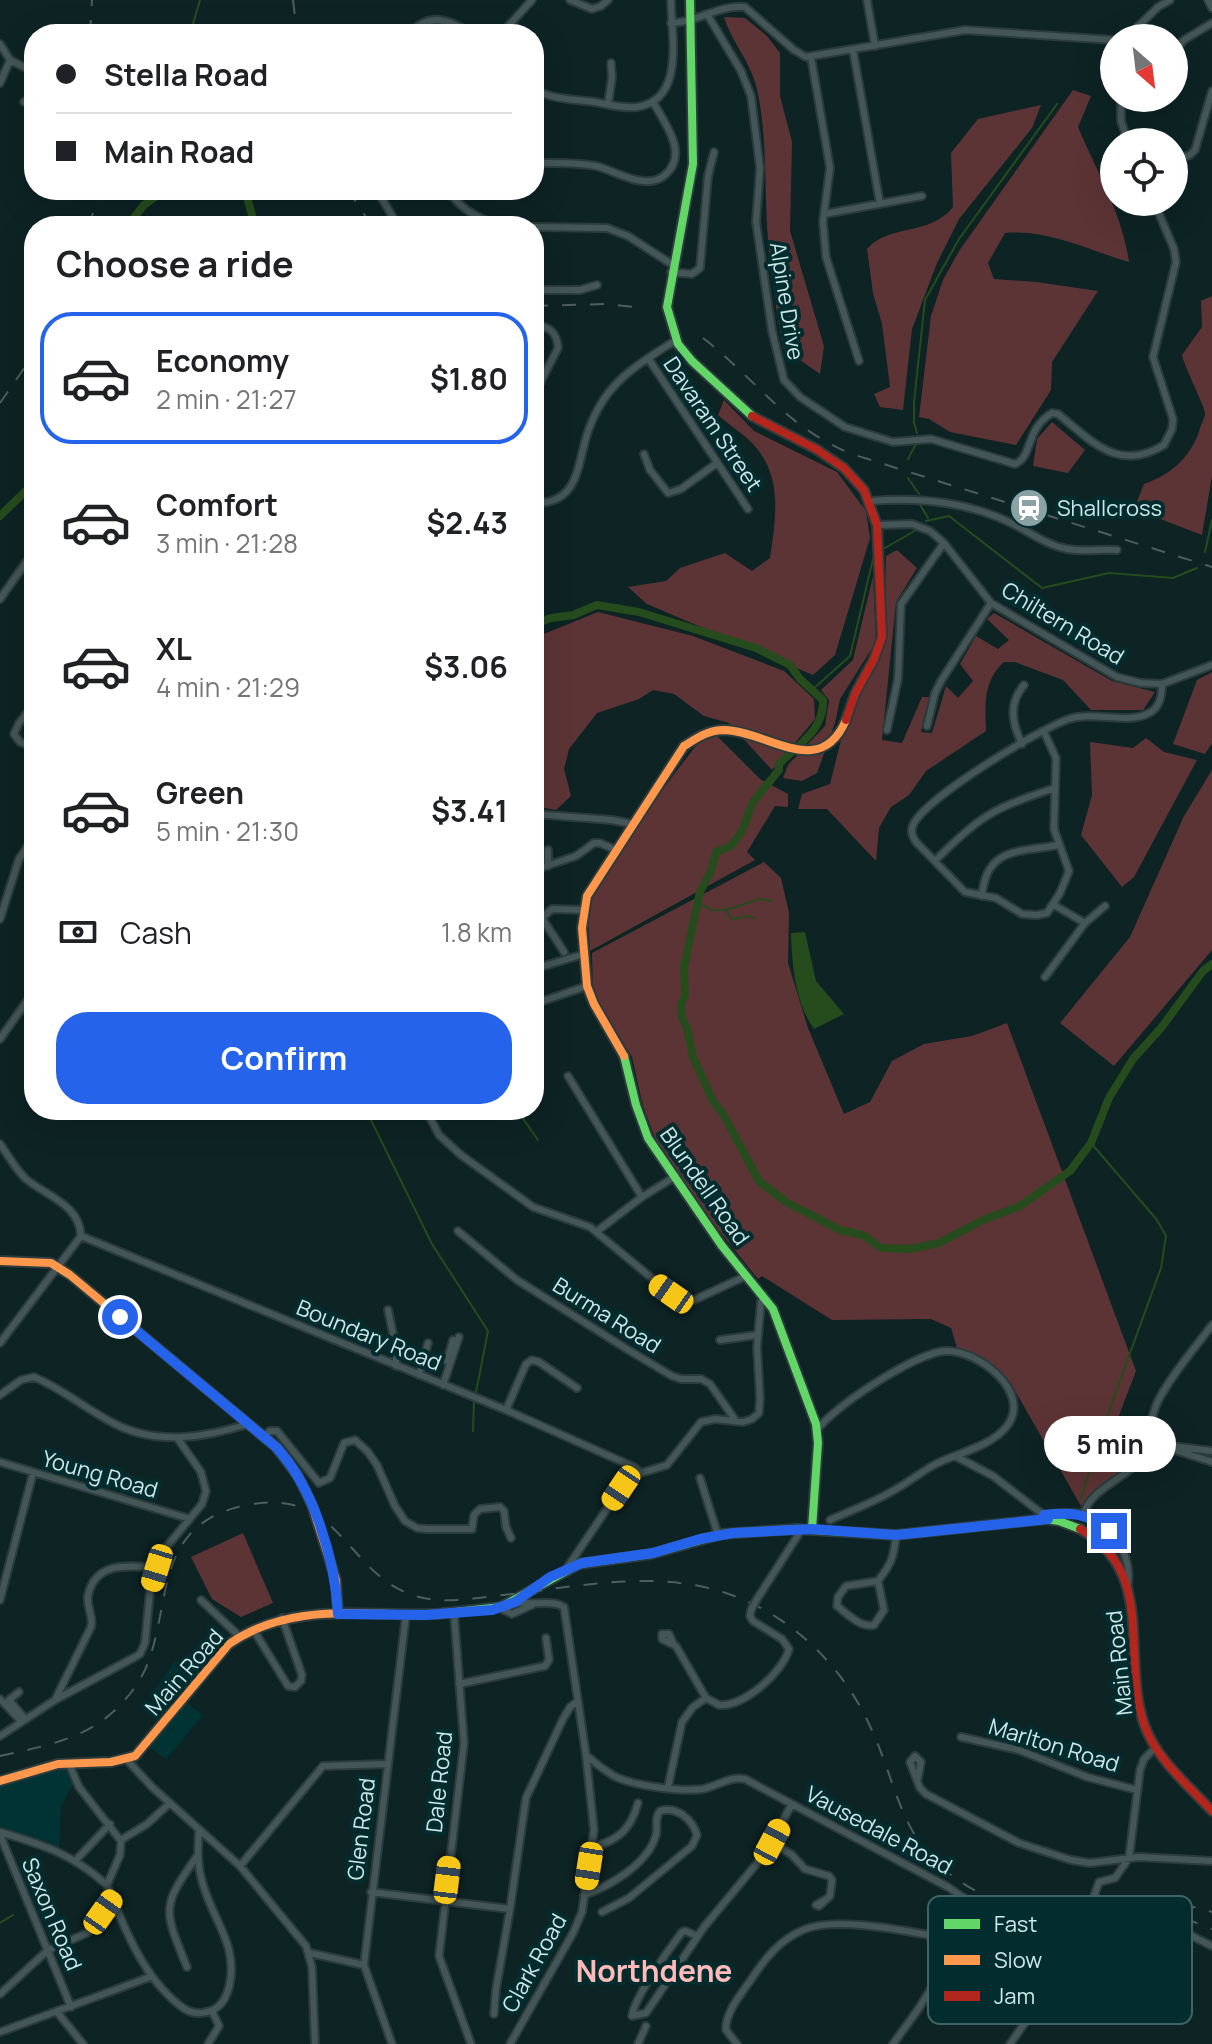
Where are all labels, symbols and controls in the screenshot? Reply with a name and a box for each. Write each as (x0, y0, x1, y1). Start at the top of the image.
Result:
north arrow (1100, 24, 1188, 112)
map controls (1100, 24, 1188, 216)
text: Stella Road (104, 54, 268, 95)
button: locate (1100, 128, 1188, 216)
text: Main Road (104, 131, 254, 172)
text: Choose a ride (56, 239, 294, 288)
street label: Alpine Drive (763, 240, 811, 362)
text: Economy (156, 340, 289, 381)
icon: car (60, 342, 132, 414)
street label: Davaram Street (657, 351, 769, 497)
text: $1.80 (430, 358, 508, 399)
text: 2 min · 21:27 (156, 381, 296, 417)
text: Comfort (156, 484, 278, 525)
icon: car (60, 486, 132, 558)
station icon: Shallcross (1008, 487, 1050, 529)
place label: Shallcross (1057, 493, 1162, 523)
text: $2.43 (426, 502, 508, 543)
text: 3 min · 21:28 (156, 525, 298, 561)
street label: Chiltern Road (996, 575, 1130, 671)
text: XL (156, 628, 192, 669)
icon: car (60, 630, 132, 702)
text: $3.06 (424, 646, 508, 687)
text: 4 min · 21:29 (156, 669, 300, 705)
text: Green (156, 772, 244, 813)
icon: car (60, 774, 132, 846)
text: $3.41 (431, 790, 508, 831)
text: 5 min · 21:30 (156, 813, 299, 849)
icon: cash (56, 910, 100, 954)
text: Cash (120, 912, 192, 953)
text: 1.8 km (441, 914, 512, 950)
button: Confirm (56, 1012, 512, 1104)
street label: Blundell Road (653, 1121, 757, 1251)
street label: Burma Road (547, 1270, 667, 1360)
car (644, 1270, 698, 1318)
street label: Boundary Road (292, 1292, 446, 1378)
route start (102, 1299, 138, 1335)
callout: 5 min (1043, 1415, 1175, 1471)
text: 5 min (1076, 1426, 1144, 1462)
street label: Young Road (39, 1443, 161, 1505)
car (598, 1461, 644, 1515)
route end (1091, 1513, 1127, 1549)
car (139, 1542, 175, 1594)
street label: Main Road (1099, 1609, 1139, 1717)
street label: Main Road (138, 1622, 230, 1722)
street label: Marlton Road (985, 1711, 1123, 1779)
street label: Dale Road (419, 1730, 459, 1834)
street label: Glen Road (340, 1776, 382, 1882)
street label: Vausedale Road (801, 1779, 957, 1881)
car (750, 1815, 794, 1869)
car (573, 1840, 605, 1892)
street label: Saxon Road (15, 1853, 89, 1975)
car (432, 1855, 462, 1905)
car (79, 1885, 127, 1939)
legend (928, 1896, 1192, 2024)
street label: Clark Road (495, 1908, 573, 2018)
text: Fast (994, 1909, 1037, 1939)
text: Slow (994, 1945, 1042, 1975)
district label: Northdene (576, 1950, 732, 1991)
text: Jam (994, 1981, 1035, 2011)

